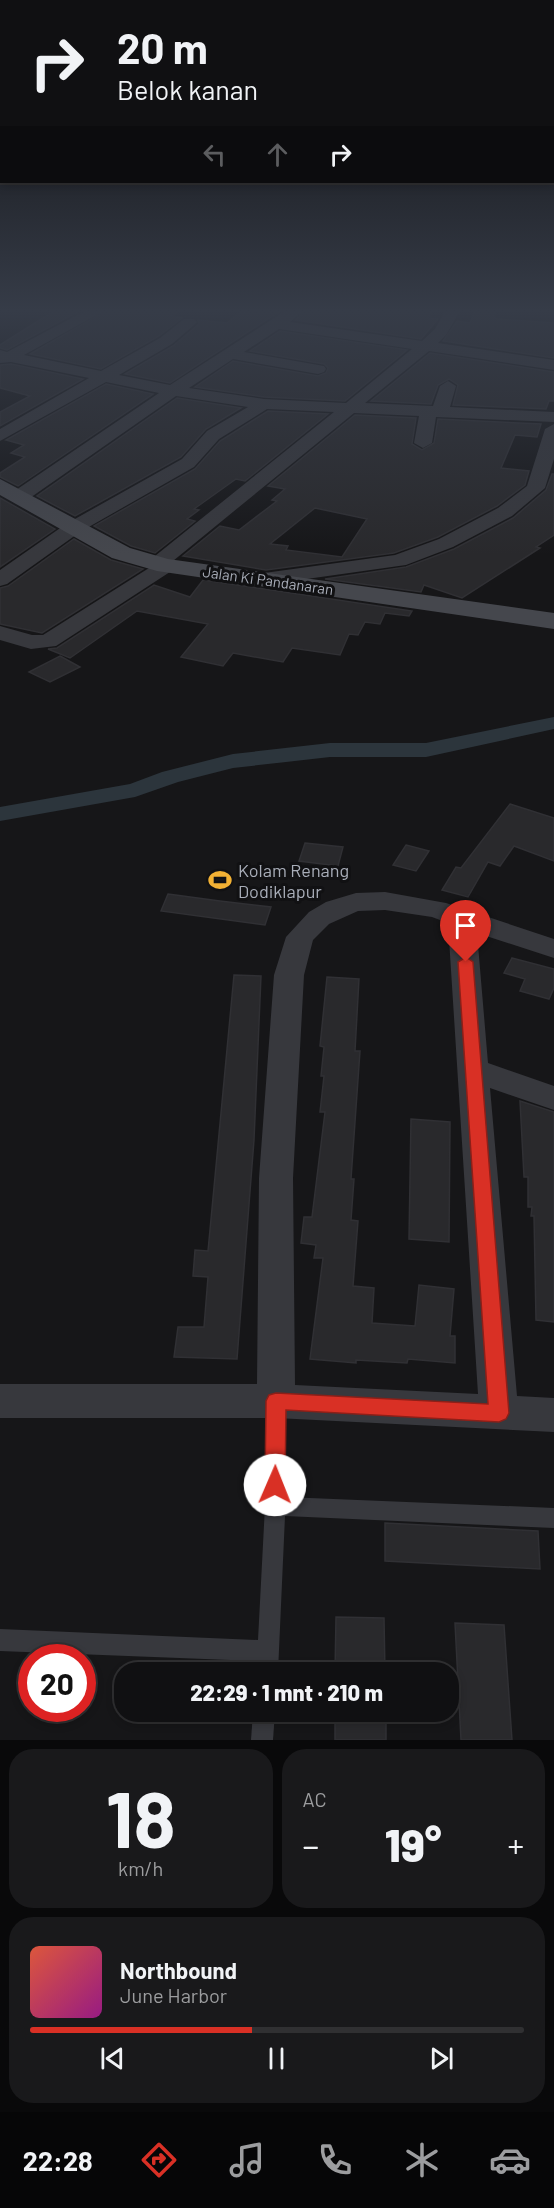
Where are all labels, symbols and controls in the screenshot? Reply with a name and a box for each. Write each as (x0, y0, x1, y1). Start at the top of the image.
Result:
text: 20 m (117, 22, 208, 72)
icon: right (18, 24, 96, 102)
text: Belok kanan (117, 73, 258, 105)
icon: left (198, 138, 231, 171)
icon: ahead (261, 138, 294, 171)
icon: right (324, 138, 357, 171)
street label: Jalan Ki Pandanaran (201, 562, 335, 598)
place label: Kolam Renang Dodiklapur (238, 859, 349, 902)
sports icon: Kolam Renang Dodiklapur (207, 867, 233, 893)
pin (440, 900, 491, 962)
icon: arrive (449, 909, 482, 942)
position arrow (243, 1453, 307, 1517)
speed limit sign: 20 (18, 1644, 96, 1722)
text: 22:29 · 1 mnt · 210 m (190, 1679, 383, 1705)
text: 18 (106, 1770, 176, 1864)
text: AC (303, 1787, 327, 1811)
text: 19° (385, 1817, 442, 1871)
text: − (303, 1825, 319, 1865)
text: + (508, 1825, 524, 1865)
text: km/h (118, 1856, 163, 1880)
text: Northbound (120, 1957, 237, 1983)
text: June Harbor (120, 1983, 227, 2007)
icon: previous (96, 2042, 129, 2075)
icon: pause (260, 2042, 293, 2075)
icon: next (425, 2042, 458, 2075)
icon: directions (138, 2139, 180, 2181)
icon: music (226, 2139, 268, 2181)
icon: phone (314, 2139, 356, 2181)
icon: climate (401, 2139, 443, 2181)
icon: car (489, 2139, 531, 2181)
text: 22:28 (23, 2144, 93, 2176)

